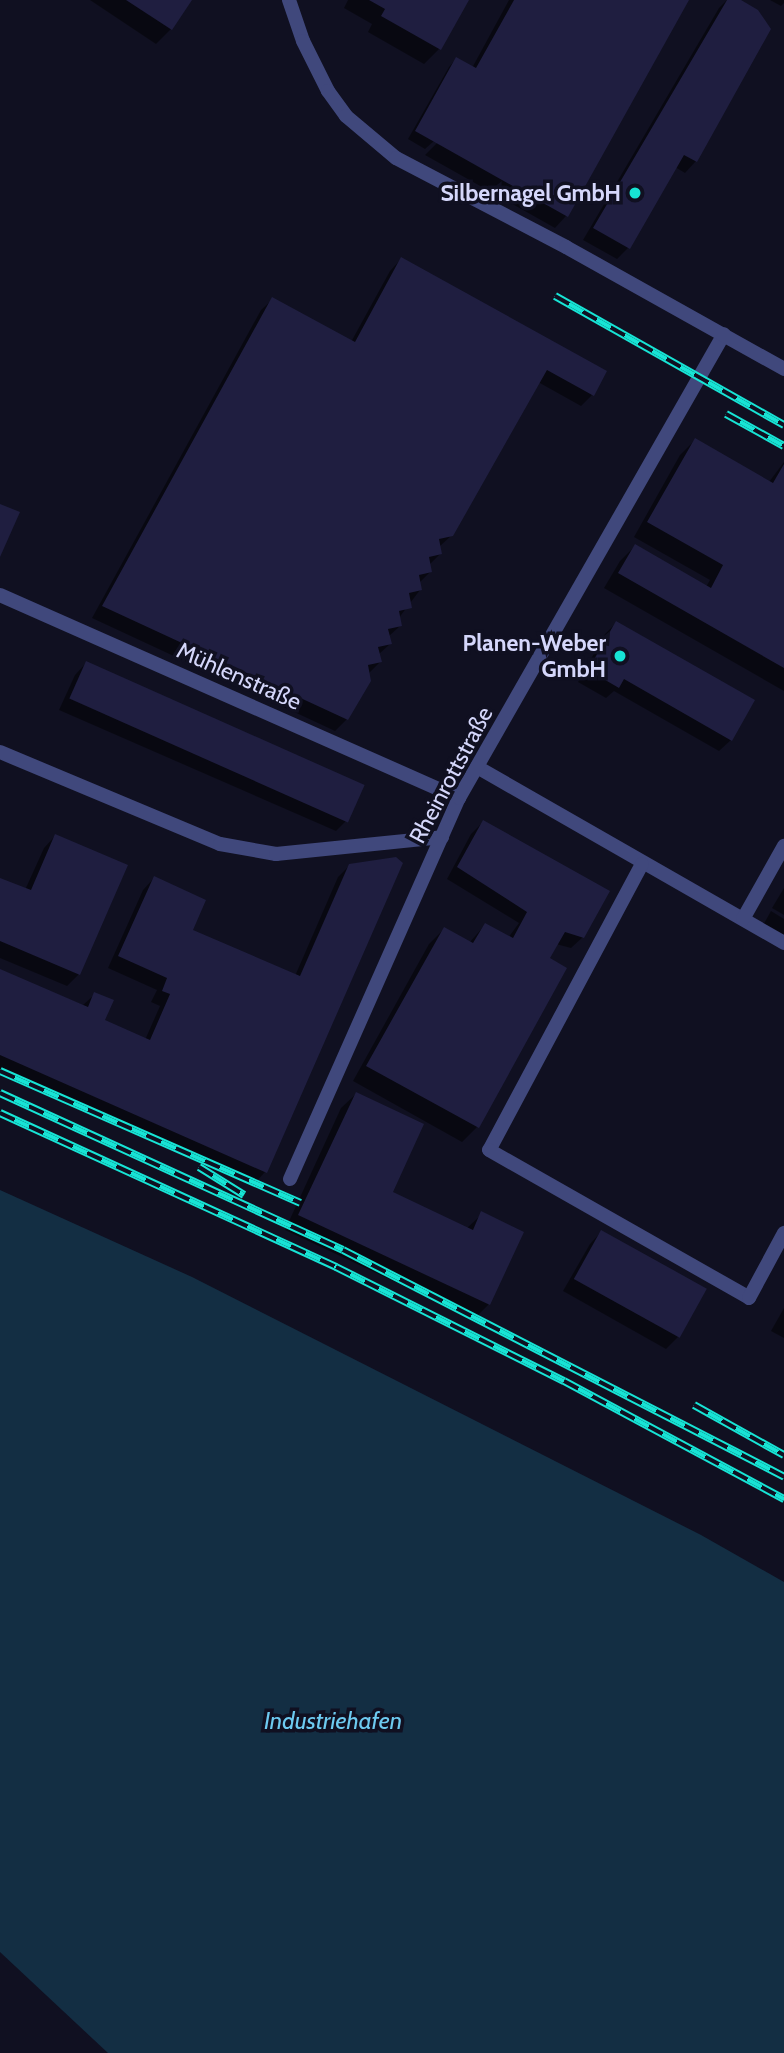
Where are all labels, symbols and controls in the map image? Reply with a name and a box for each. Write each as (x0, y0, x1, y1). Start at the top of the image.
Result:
place label: Silbernagel GmbH (440, 179, 621, 207)
marker: Silbernagel GmbH (627, 185, 643, 201)
place label: Planen-Weber GmbH (463, 629, 606, 683)
street label: Mühlenstraße (173, 636, 305, 716)
marker: Planen-Weber GmbH (612, 648, 628, 664)
street label: Rheinrottstraße (403, 702, 499, 848)
water label: Industriehafen (264, 1707, 402, 1735)

